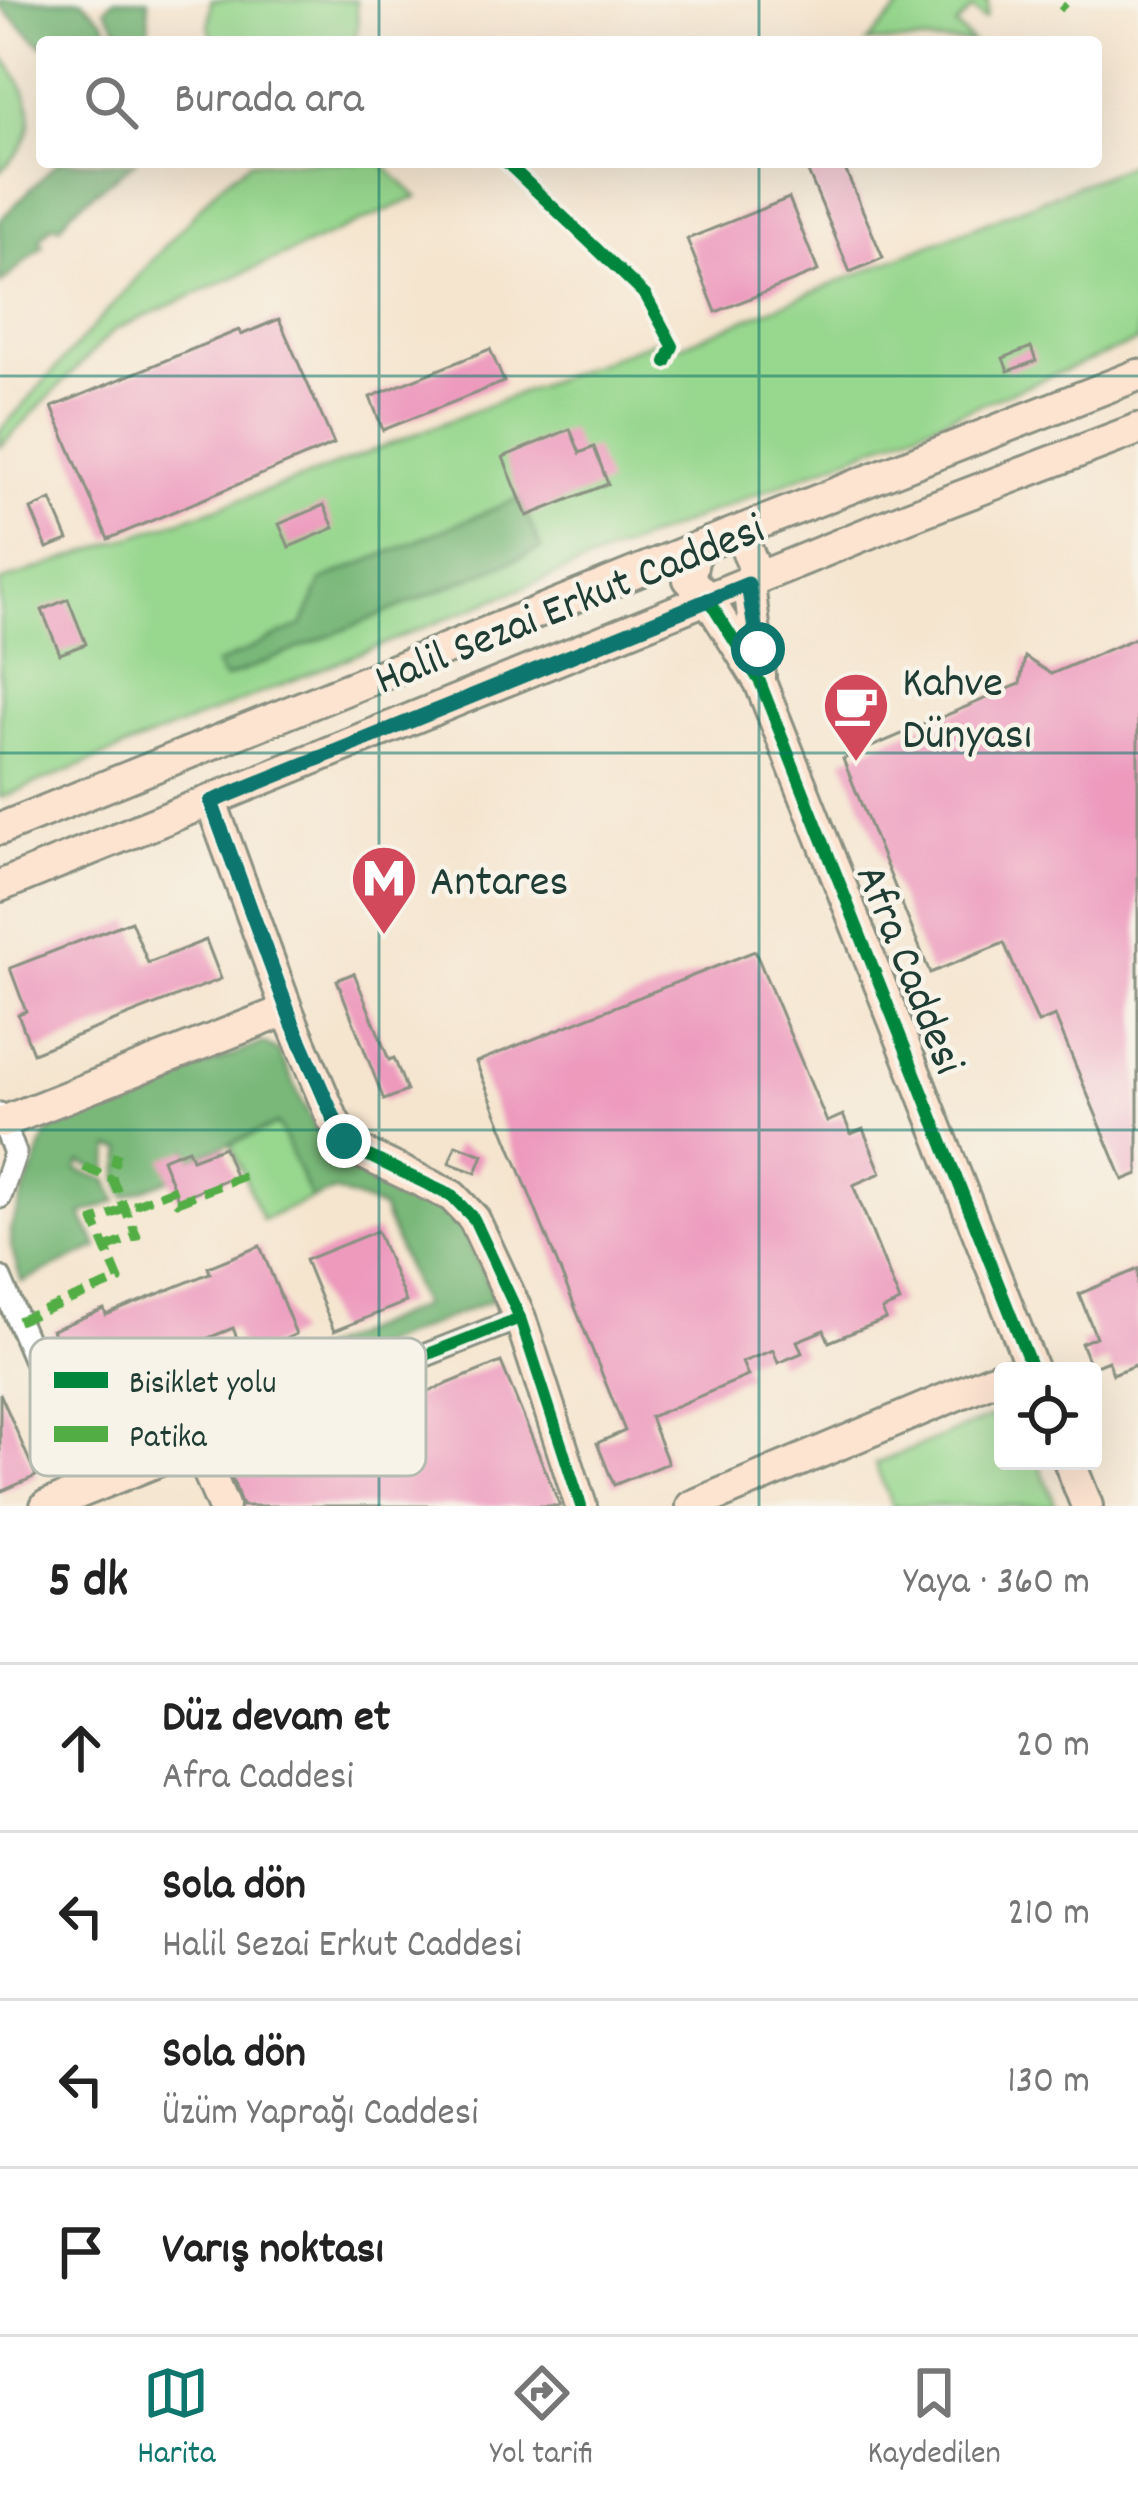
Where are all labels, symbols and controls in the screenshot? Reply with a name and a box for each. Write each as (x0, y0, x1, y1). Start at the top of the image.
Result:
search box (36, 36, 1102, 168)
icon: search (78, 69, 144, 135)
text: Burada ara (174, 70, 364, 134)
street label: Halil Sezai Erkut Caddesi (366, 500, 775, 715)
route start (731, 622, 785, 676)
place label: Kahve Dünyası (902, 654, 1032, 770)
cafe icon: Kahve Dünyası (821, 670, 891, 764)
metro station icon: Antares (349, 843, 419, 937)
place label: Antares (430, 853, 569, 917)
street label: Afra Caddesi (835, 856, 978, 1085)
route end (317, 1114, 371, 1168)
legend (30, 1338, 426, 1476)
text: Bisiklet yolu (129, 1362, 276, 1409)
map controls (994, 1362, 1102, 1470)
button: locate (994, 1362, 1102, 1470)
text: Patika (129, 1416, 207, 1463)
text: 5 dk (48, 1548, 128, 1620)
text: Yaya · 360 m (903, 1557, 1090, 1612)
text: Düz devam et (162, 1688, 390, 1752)
icon: ahead (48, 1715, 114, 1781)
text: 20 m (1016, 1720, 1090, 1775)
text: Afra Caddesi (162, 1752, 354, 1807)
text: Sola dön (162, 1856, 306, 1920)
icon: left (48, 1883, 114, 1949)
text: 210 m (1007, 1888, 1090, 1943)
text: Halil Sezai Erkut Caddesi (162, 1920, 522, 1975)
text: Sola dön (162, 2024, 306, 2088)
icon: left (48, 2051, 114, 2117)
text: 130 m (1007, 2056, 1090, 2111)
text: Üzüm Yaprağı Caddesi (162, 2088, 478, 2143)
icon: arrive (48, 2219, 114, 2285)
text: Varış noktası (162, 2220, 384, 2284)
tab: Harita (137, 2360, 215, 2479)
tab: Yol tarifi (490, 2360, 593, 2479)
tab: Kaydedilen (868, 2360, 1001, 2479)

